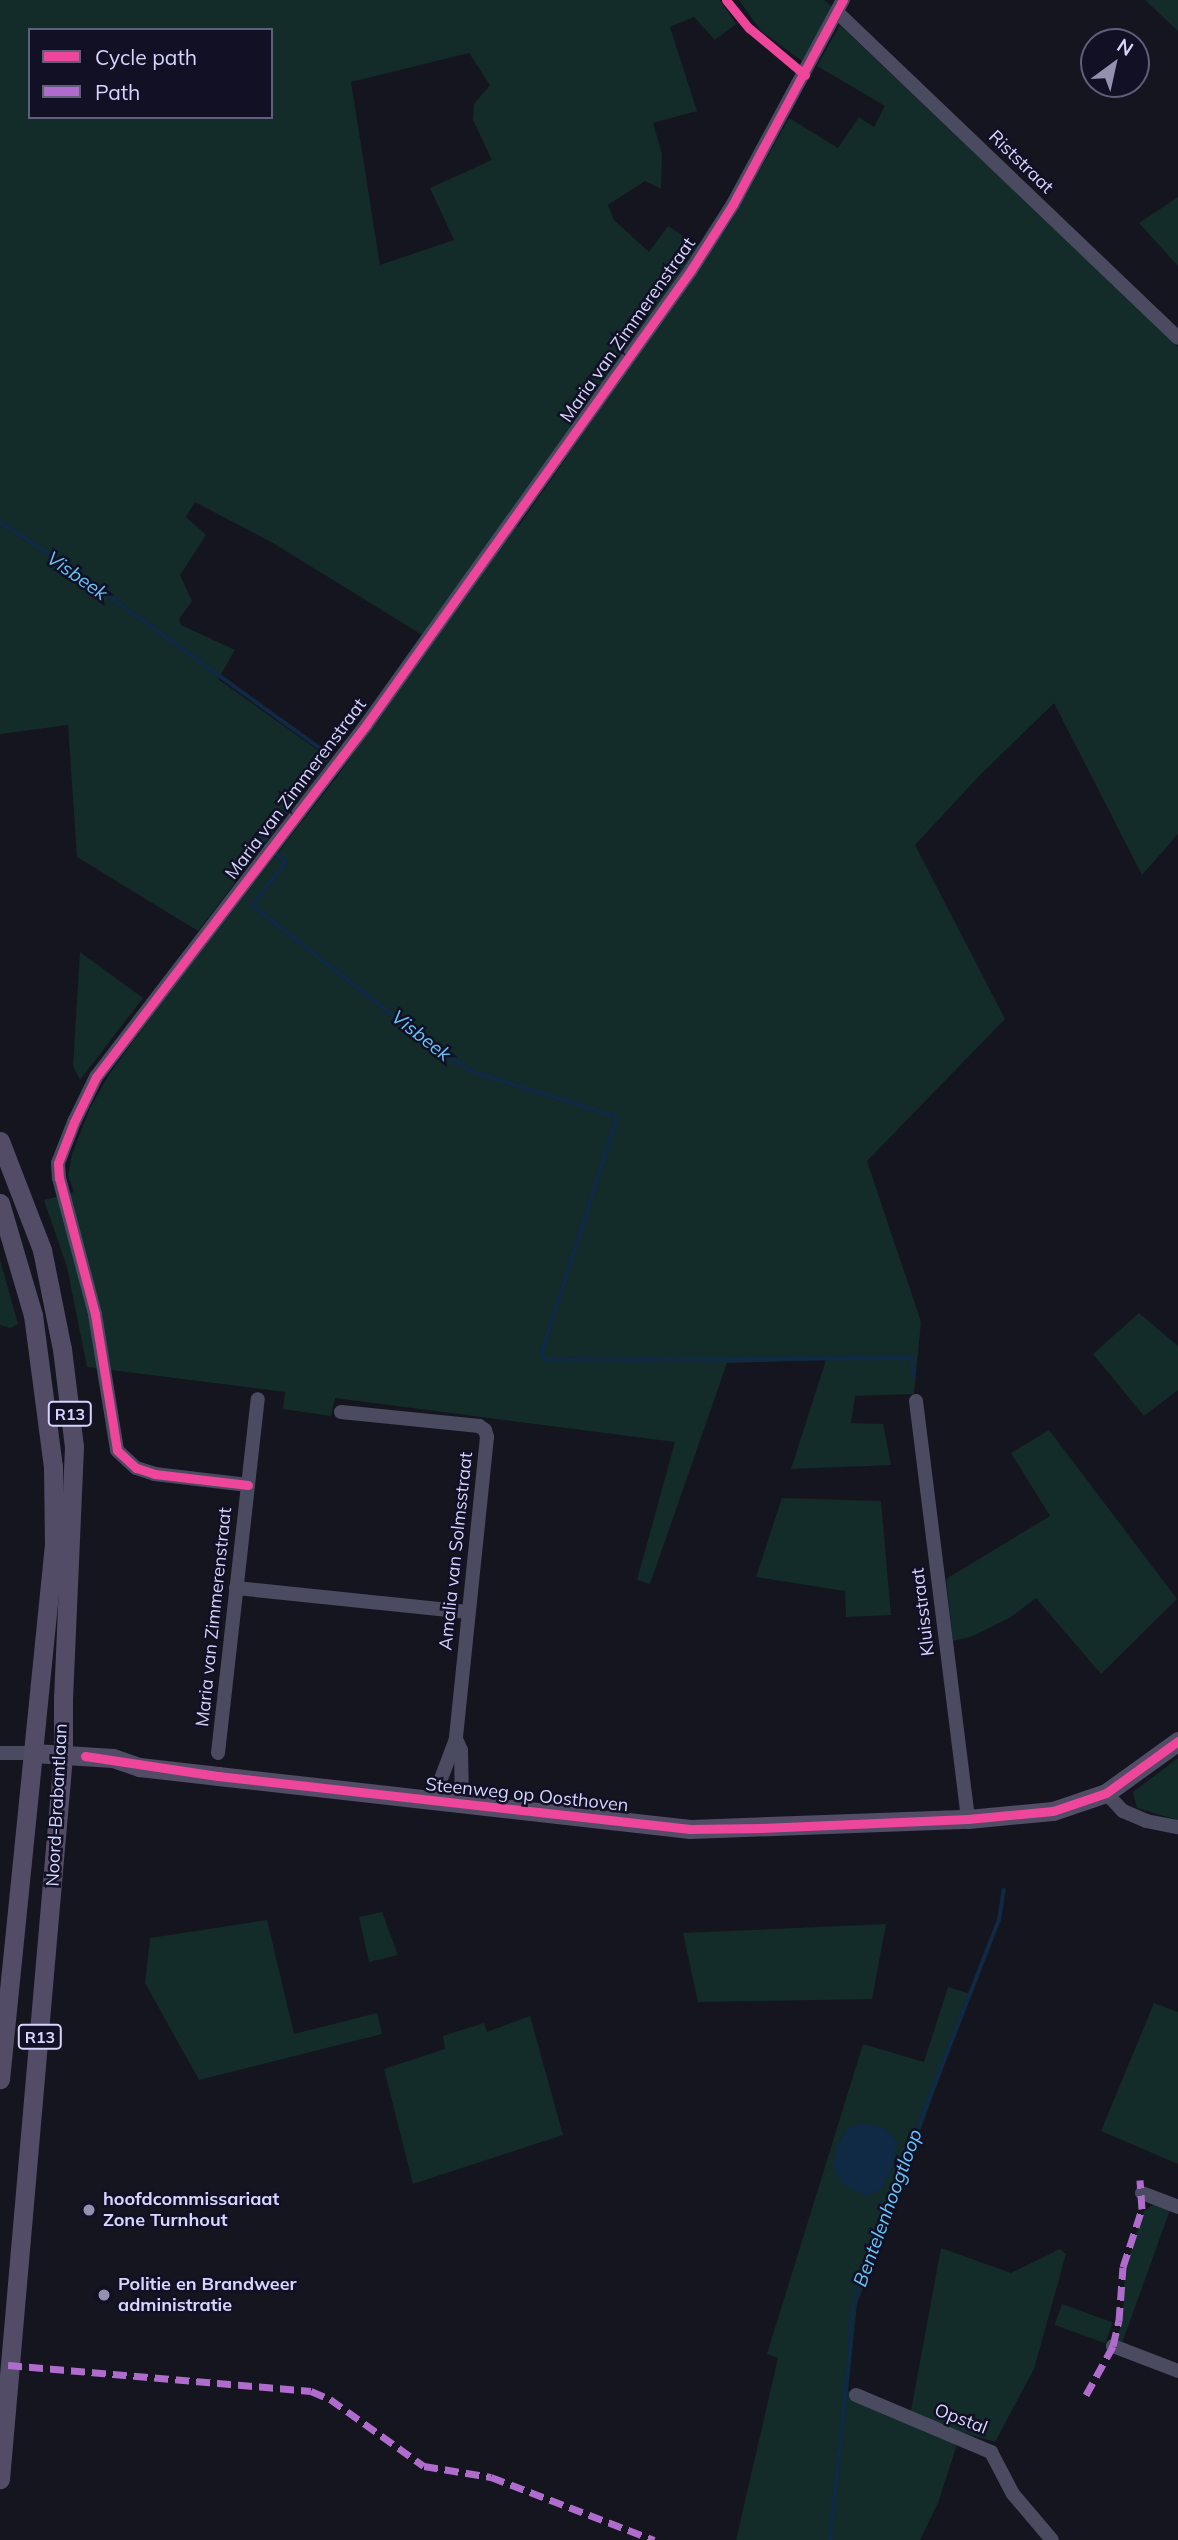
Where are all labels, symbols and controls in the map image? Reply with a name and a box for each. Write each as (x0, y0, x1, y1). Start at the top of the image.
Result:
legend (28, 28, 273, 119)
north arrow (1080, 28, 1150, 98)
text: N (1113, 33, 1138, 61)
text: Cycle path (95, 44, 197, 70)
text: Path (95, 79, 140, 105)
street label: Riststraat (984, 126, 1058, 198)
street label: Maria van Zimmerenstraat (556, 233, 700, 427)
water label: Visbeek (42, 547, 112, 605)
street label: Maria van Zimmerenstraat (221, 694, 371, 884)
water label: Visbeek (387, 1006, 455, 1066)
road number: R13 (47, 1402, 93, 1426)
street label: Amalia van Solmsstraat (435, 1451, 477, 1651)
street label: Maria van Zimmerenstraat (192, 1506, 236, 1728)
street label: Kluisstraat (907, 1567, 939, 1657)
street label: Noord-Brabantlaan (42, 1723, 72, 1887)
street label: Steenweg op Oosthoven (425, 1774, 629, 1816)
road number: R13 (17, 2024, 63, 2050)
water label: Bentelenhoogtloop (849, 2126, 927, 2290)
place label: hoofdcommissariaat Zone Turnhout (103, 2189, 279, 2232)
marker: hoofdcommissariaat Zone Turnhout (81, 2202, 97, 2218)
place label: Politie en Brandweer administratie (118, 2274, 297, 2316)
marker: Politie en Brandweer administratie (96, 2287, 112, 2303)
street label: Opstal (931, 2399, 991, 2439)

